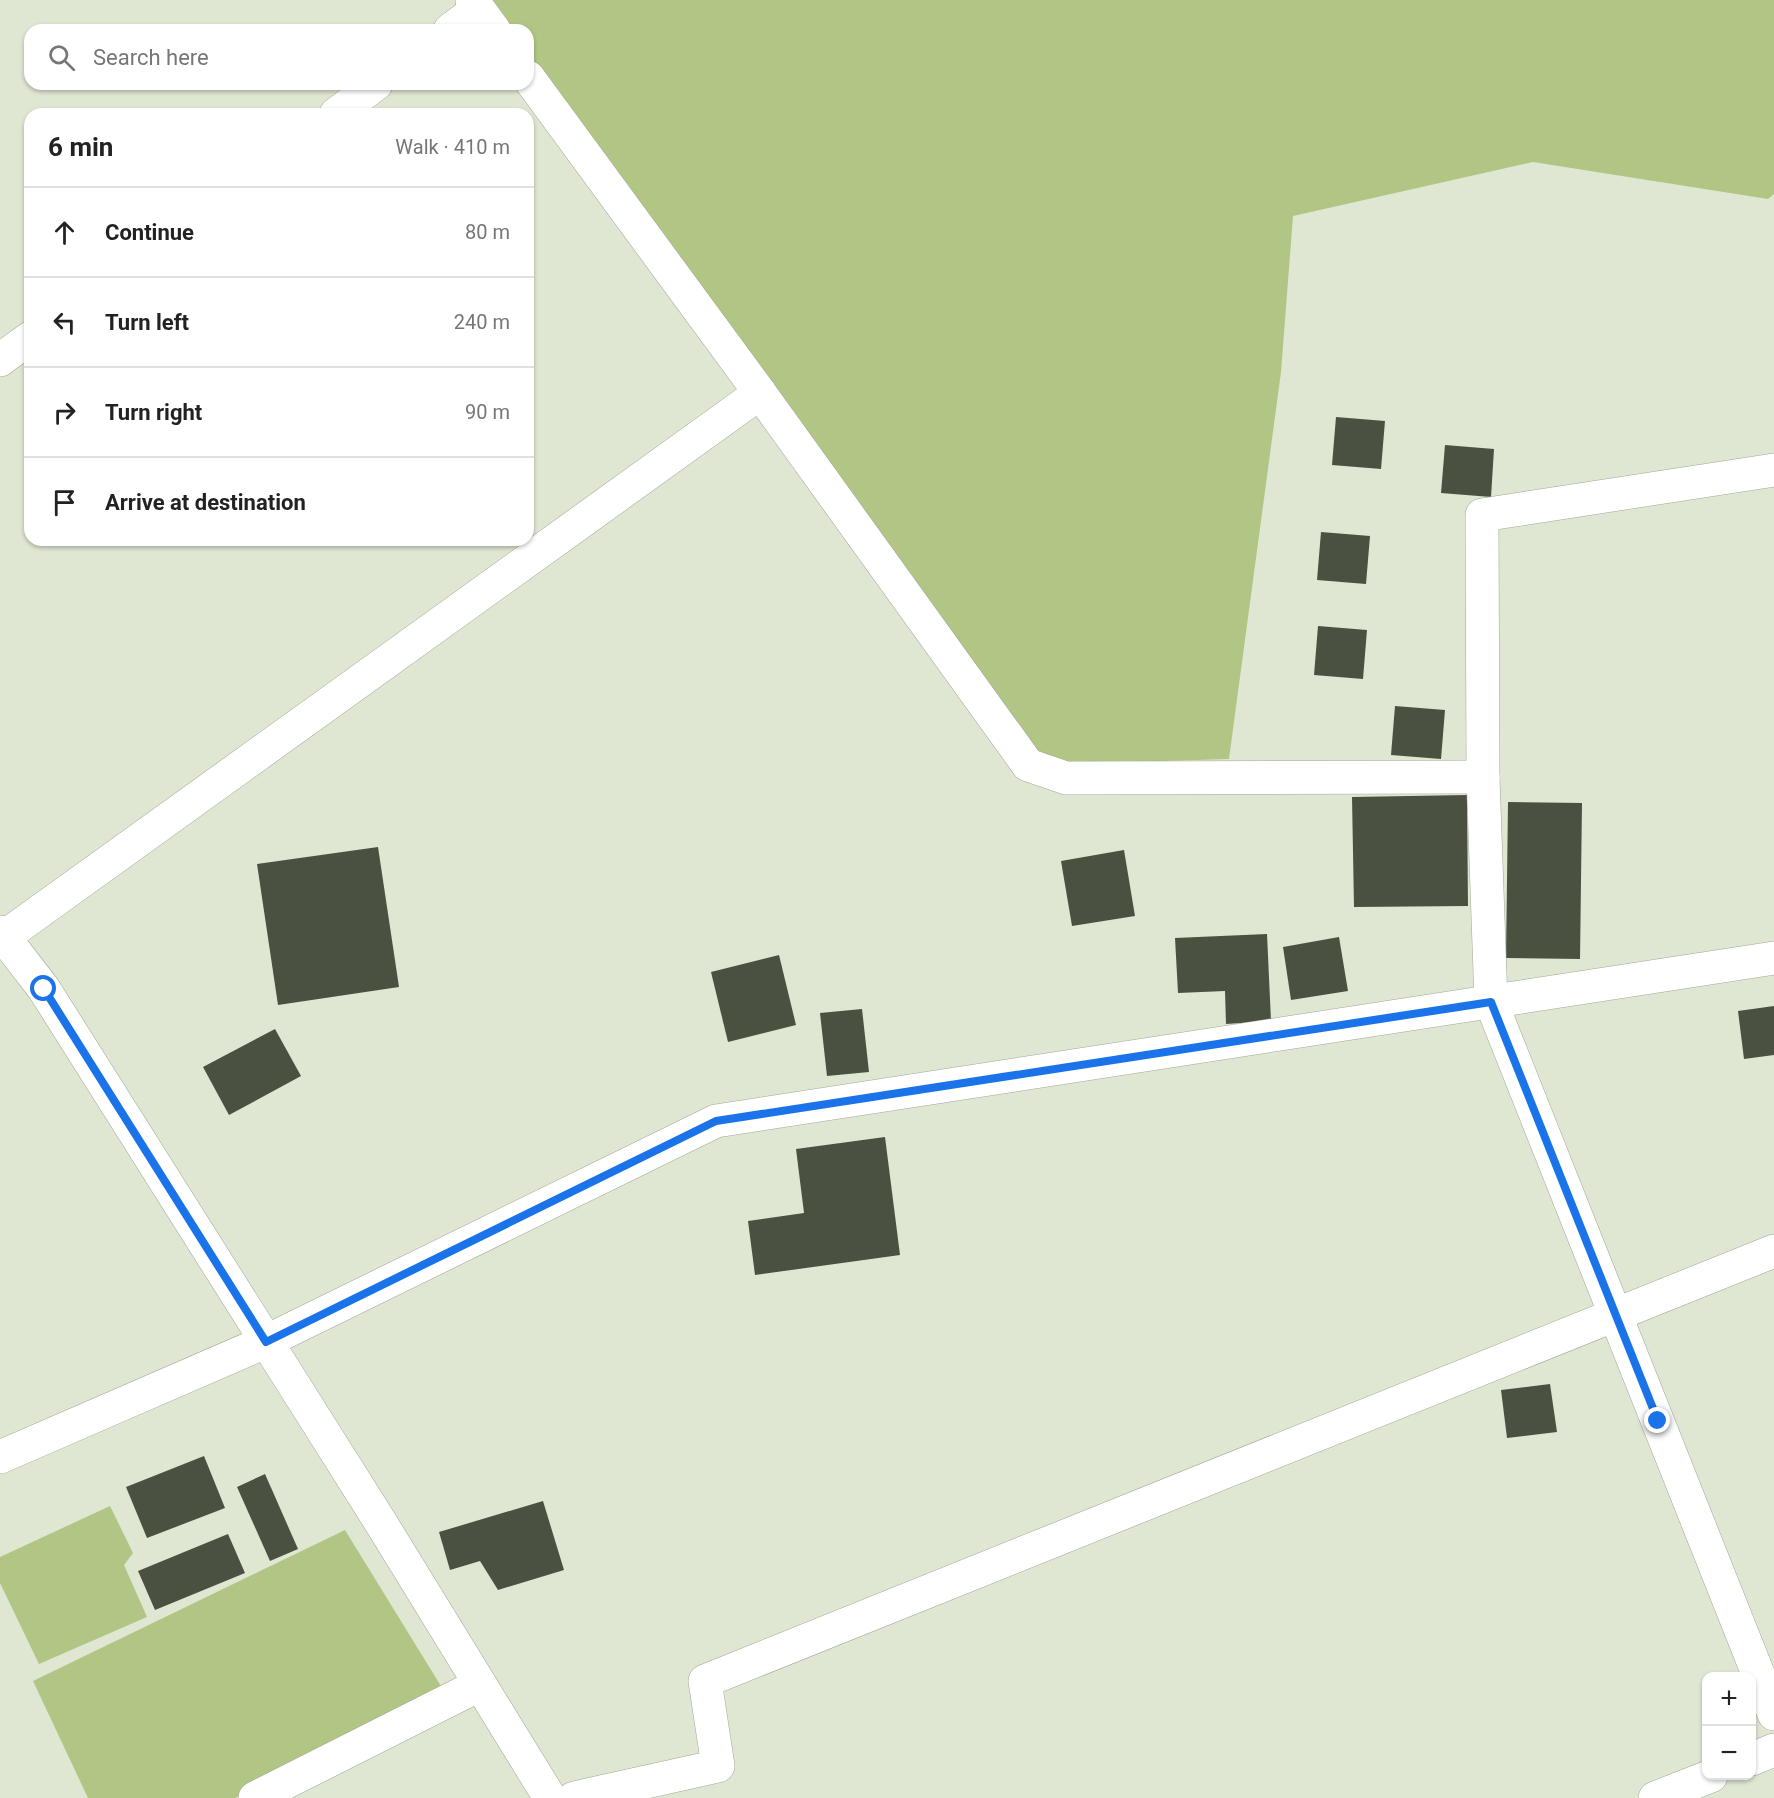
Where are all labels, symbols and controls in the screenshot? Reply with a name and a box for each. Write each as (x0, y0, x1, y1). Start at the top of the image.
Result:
search box (24, 24, 534, 90)
icon: search (45, 41, 78, 74)
text: Search here (93, 45, 209, 70)
text: 6 min (48, 132, 113, 162)
text: Walk · 410 m (395, 135, 510, 159)
icon: ahead (48, 216, 81, 249)
text: Continue (105, 220, 194, 245)
text: 80 m (465, 220, 510, 244)
icon: left (48, 306, 81, 339)
text: Turn left (105, 310, 189, 335)
text: 240 m (454, 310, 510, 334)
icon: right (48, 396, 81, 429)
text: Turn right (105, 400, 202, 425)
text: 90 m (465, 400, 510, 424)
icon: arrive (48, 486, 81, 519)
text: Arrive at destination (105, 490, 306, 515)
route start (30, 975, 56, 1001)
route end (1644, 1407, 1670, 1433)
map controls (1702, 1672, 1756, 1780)
button: + (1702, 1672, 1756, 1726)
button: − (1702, 1726, 1756, 1780)

